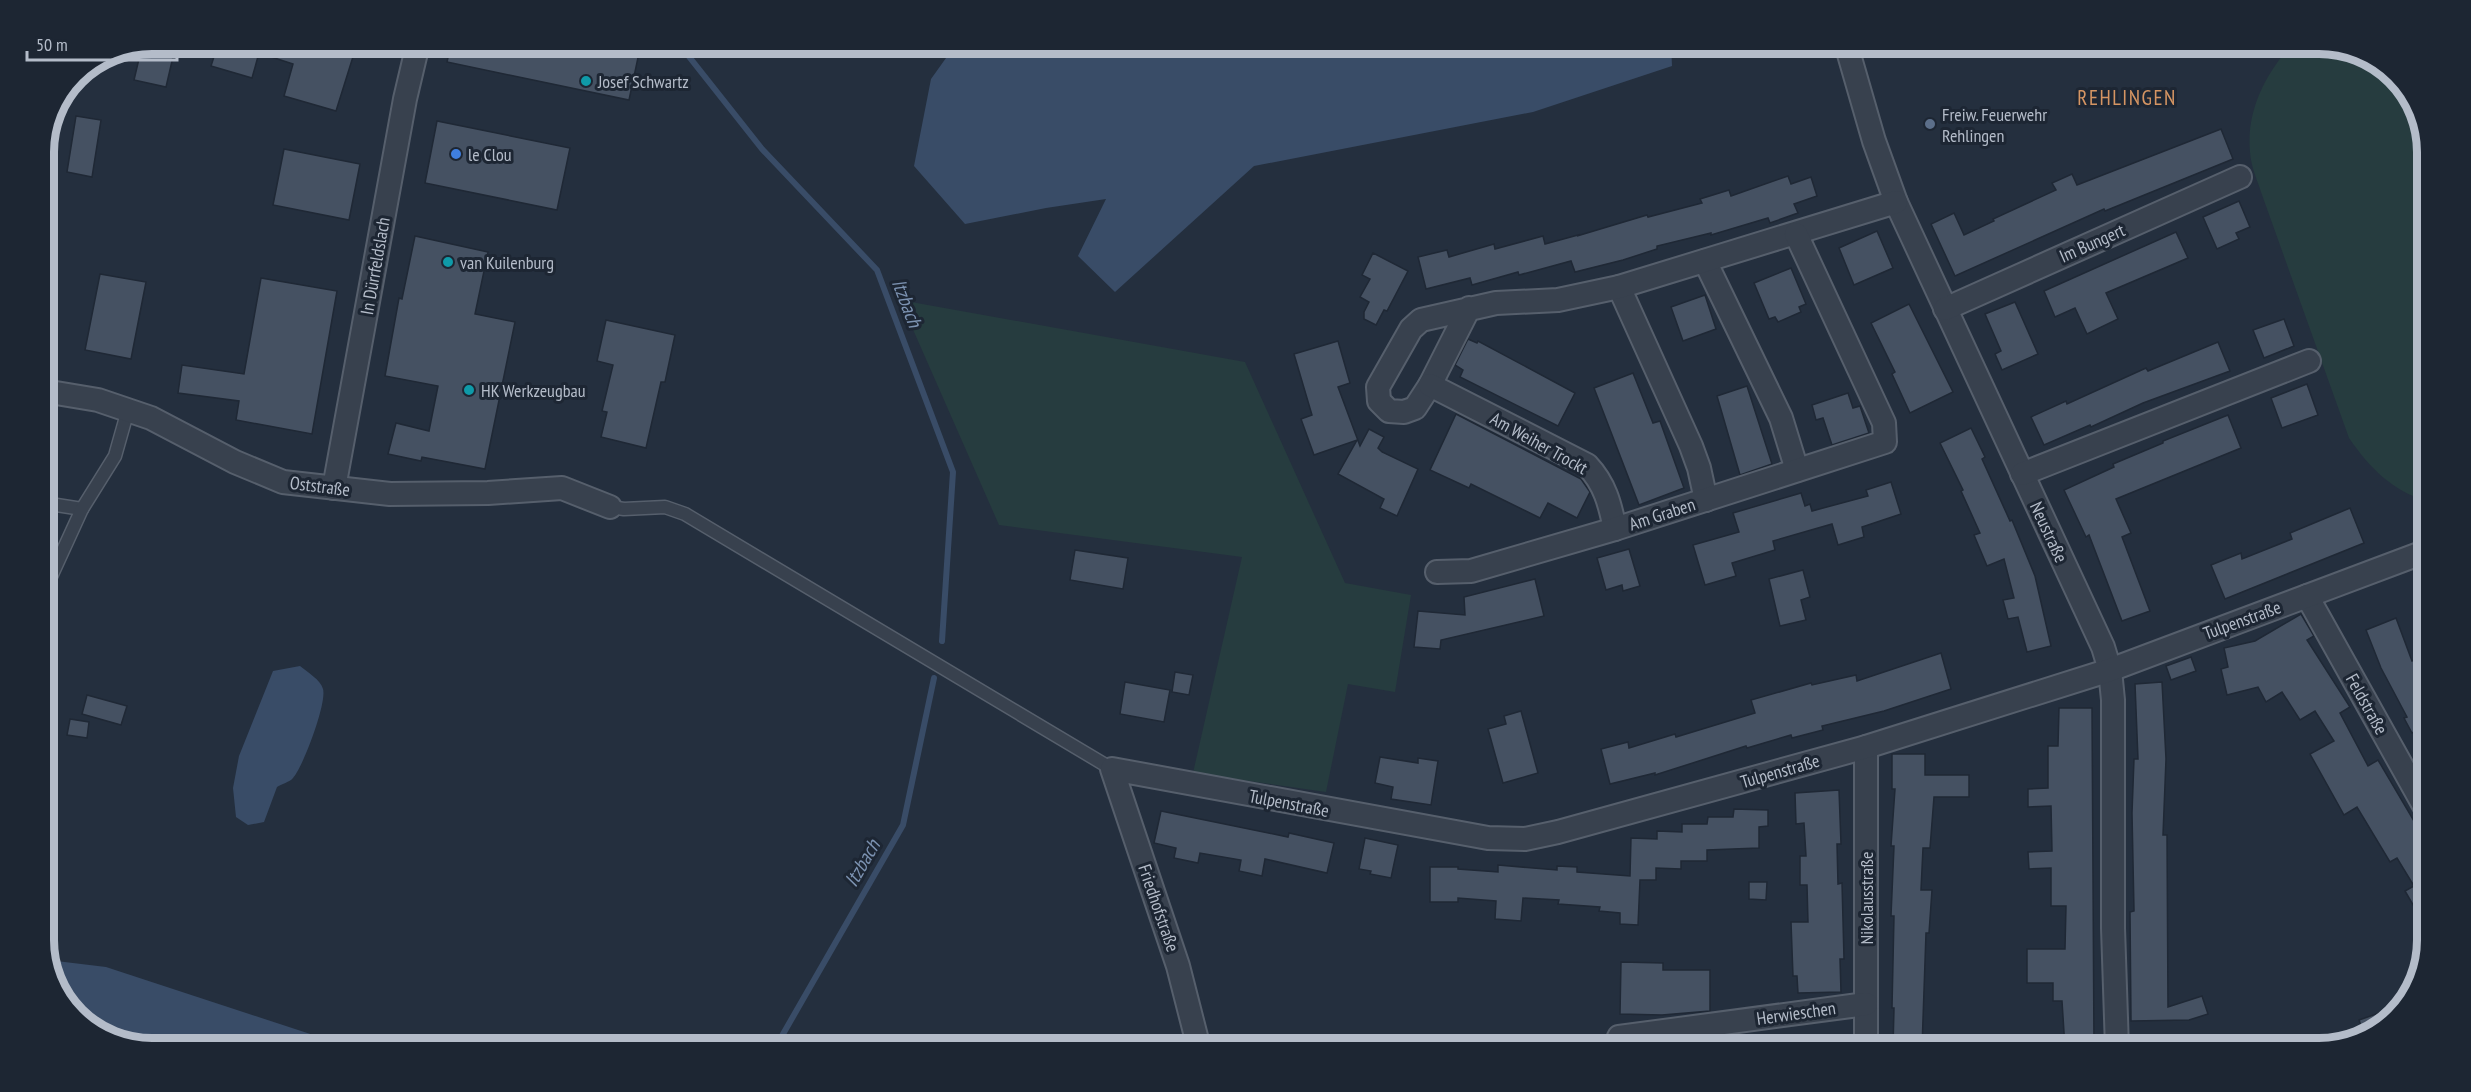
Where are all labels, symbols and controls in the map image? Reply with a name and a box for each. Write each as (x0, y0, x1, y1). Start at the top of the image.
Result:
scale bar (27, 24, 177, 62)
text: 50 m (36, 33, 68, 56)
place label: Josef Schwartz (597, 70, 689, 93)
marker: Josef Schwartz (579, 74, 593, 88)
district label: REHLINGEN (2077, 84, 2177, 111)
place label: Freiw. Feuerwehr Rehlingen (1942, 103, 2047, 147)
marker: Freiw. Feuerwehr Rehlingen (1923, 117, 1937, 131)
place label: le Clou (468, 143, 511, 166)
marker: le Clou (449, 147, 463, 161)
street label: In Dürrfeldslach (355, 215, 395, 317)
street label: Im Bungert (2056, 218, 2128, 268)
place label: van Kuilenburg (460, 251, 554, 274)
marker: van Kuilenburg (441, 255, 455, 269)
water label: Itzbach (886, 275, 929, 332)
place label: HK Werkzeugbau (481, 379, 586, 402)
marker: HK Werkzeugbau (462, 383, 476, 397)
street label: Am Weiher Trockt (1486, 407, 1592, 479)
street label: Oststraße (289, 471, 351, 501)
street label: Am Graben (1626, 493, 1698, 535)
street label: Neustraße (2025, 498, 2073, 566)
street label: Tulpenstraße (2200, 595, 2284, 645)
street label: Feldstraße (2341, 669, 2393, 739)
street label: Tulpenstraße (1738, 749, 1822, 793)
street label: Tulpenstraße (1247, 784, 1331, 822)
water label: Itzbach (838, 834, 886, 891)
street label: Nikolausstraße (1855, 852, 1878, 944)
street label: Friedhofstraße (1133, 861, 1185, 955)
street label: Herwieschen (1755, 996, 1837, 1030)

